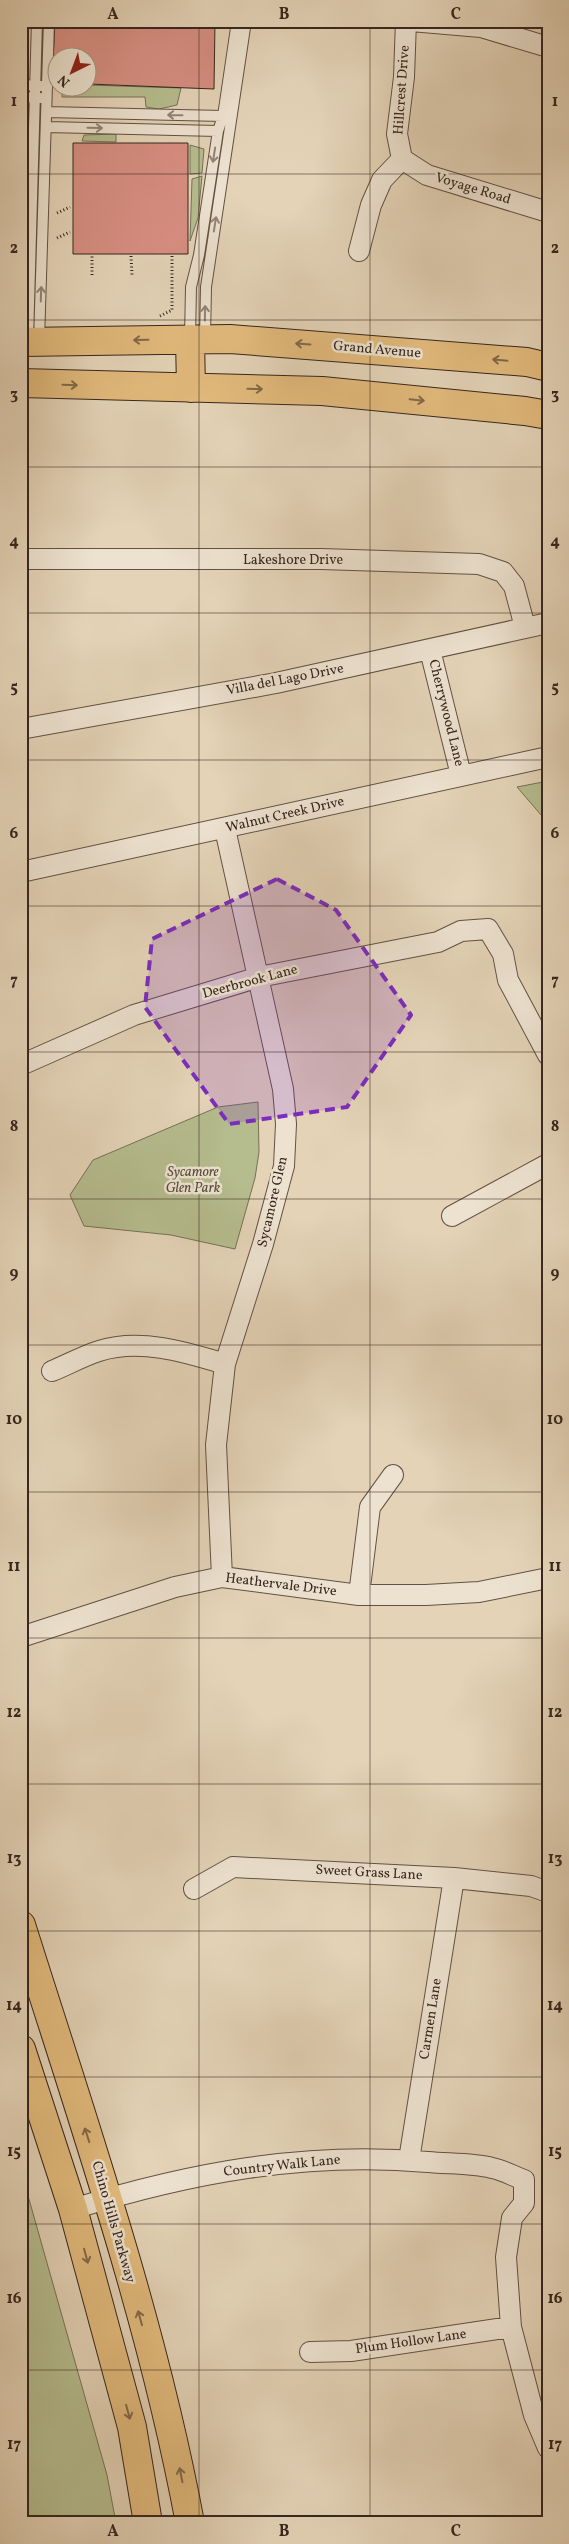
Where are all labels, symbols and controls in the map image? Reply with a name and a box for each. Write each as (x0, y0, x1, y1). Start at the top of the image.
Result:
text: A (107, 4, 119, 26)
text: B (279, 4, 290, 26)
text: C (451, 4, 461, 26)
street label: Hillcrest Drive (389, 44, 415, 135)
north arrow (48, 48, 98, 98)
text: N (54, 70, 74, 91)
text: 1 (11, 91, 17, 113)
text: 1 (552, 91, 558, 113)
one-way arrow (167, 110, 183, 120)
one-way arrow (86, 124, 102, 133)
one-way arrow (209, 147, 219, 163)
street label: Voyage Road (433, 168, 513, 210)
one-way arrow (211, 217, 221, 233)
text: 2 (10, 238, 18, 260)
text: 2 (551, 238, 559, 260)
one-way arrow (36, 286, 46, 302)
one-way arrow (201, 306, 210, 322)
one-way arrow (133, 335, 150, 345)
street label: Grand Avenue (332, 337, 422, 363)
one-way arrow (295, 340, 311, 349)
one-way arrow (492, 355, 508, 365)
one-way arrow (62, 380, 78, 390)
text: 3 (10, 384, 18, 406)
one-way arrow (246, 384, 263, 394)
text: 3 (551, 384, 559, 406)
one-way arrow (409, 395, 425, 405)
text: 4 (9, 531, 19, 553)
text: 4 (550, 531, 560, 553)
street label: Lakeshore Drive (243, 551, 343, 570)
street label: Cherrywood Lane (424, 658, 469, 769)
street label: Villa del Lago Drive (225, 659, 346, 701)
text: 5 (10, 677, 18, 699)
text: 5 (551, 677, 559, 699)
street label: Walnut Creek Drive (224, 792, 346, 838)
text: 6 (10, 823, 19, 845)
text: 6 (551, 823, 560, 845)
street label: Deerbrook Lane (200, 960, 300, 1004)
text: 7 (10, 970, 18, 992)
text: 7 (551, 970, 559, 992)
text: 8 (10, 1116, 18, 1138)
text: 8 (551, 1116, 559, 1138)
street label: Sycamore Glen (253, 1155, 293, 1249)
park label: Sycamore Glen Park (166, 1163, 221, 1198)
text: 9 (10, 1263, 19, 1285)
text: 9 (551, 1263, 560, 1285)
text: 10 (6, 1409, 22, 1431)
text: 10 (547, 1409, 563, 1431)
text: 11 (8, 1556, 20, 1578)
text: 11 (549, 1556, 561, 1578)
street label: Heathervale Drive (224, 1569, 338, 1601)
text: 12 (7, 1702, 21, 1724)
text: 12 (548, 1702, 562, 1724)
text: 13 (7, 1848, 21, 1870)
text: 13 (548, 1848, 562, 1870)
street label: Sweet Grass Lane (315, 1861, 423, 1885)
street label: Carmen Lane (415, 1977, 447, 2061)
text: 14 (6, 1995, 22, 2017)
text: 14 (547, 1995, 563, 2017)
one-way arrow (82, 2127, 92, 2143)
text: 15 (7, 2141, 21, 2163)
text: 15 (548, 2141, 562, 2163)
street label: Country Walk Lane (223, 2150, 342, 2182)
street label: Chino Hills Parkway (87, 2159, 140, 2285)
one-way arrow (81, 2247, 91, 2263)
text: 16 (6, 2288, 22, 2310)
text: 16 (547, 2288, 563, 2310)
one-way arrow (135, 2310, 145, 2326)
street label: Plum Hollow Lane (354, 2325, 468, 2359)
one-way arrow (124, 2404, 133, 2420)
text: 17 (7, 2434, 21, 2456)
text: 17 (548, 2434, 562, 2456)
one-way arrow (175, 2467, 185, 2483)
text: A (107, 2521, 119, 2543)
text: B (279, 2521, 290, 2543)
text: C (451, 2521, 461, 2543)

